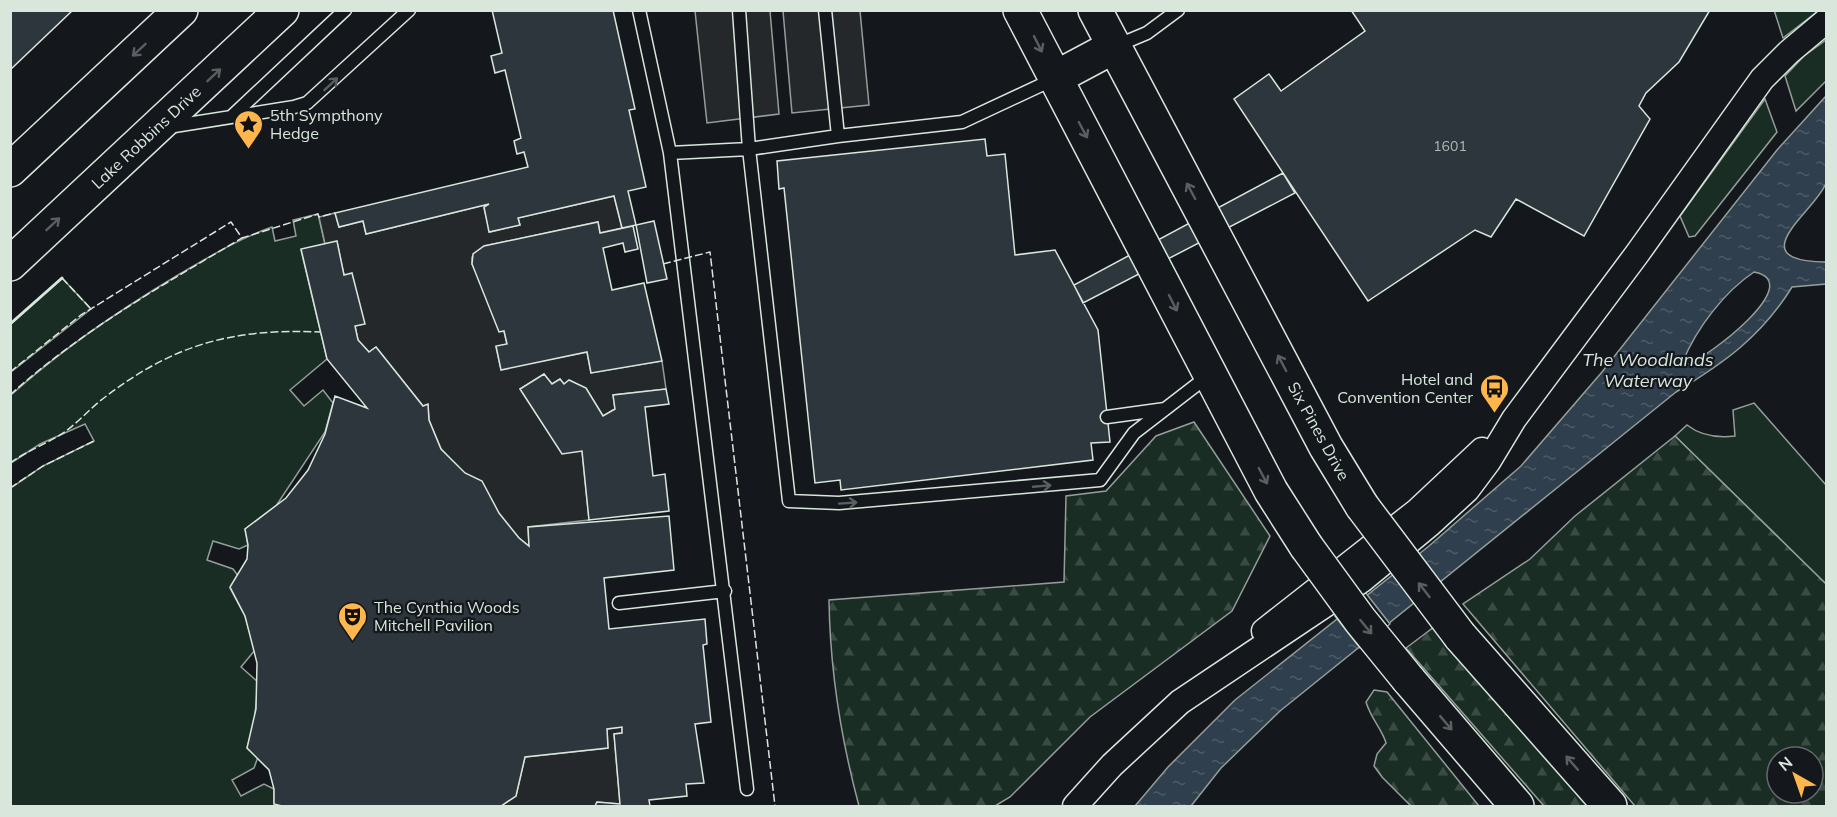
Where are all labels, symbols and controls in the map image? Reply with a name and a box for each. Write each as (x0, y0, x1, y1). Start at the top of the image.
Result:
one-way arrow (1033, 35, 1044, 53)
one-way arrow (131, 43, 146, 58)
one-way arrow (206, 67, 221, 82)
one-way arrow (323, 77, 338, 91)
street label: Lake Robbins Drive (87, 81, 205, 193)
place label: 5th Sympthony Hedge (270, 105, 383, 143)
place icon: 5th Sympthony Hedge (233, 108, 265, 150)
one-way arrow (1077, 121, 1089, 139)
house number: 1601 (1433, 137, 1467, 155)
one-way arrow (1185, 182, 1196, 200)
one-way arrow (46, 217, 61, 232)
one-way arrow (1168, 293, 1179, 311)
water label: The Woodlands Waterway (1582, 348, 1714, 392)
one-way arrow (1276, 355, 1288, 372)
place label: Hotel and Convention Center (1337, 369, 1473, 407)
bus stop icon: Hotel and Convention Center (1478, 372, 1510, 414)
street label: Six Pines Drive (1284, 378, 1354, 484)
one-way arrow (1258, 466, 1269, 484)
one-way arrow (1032, 480, 1052, 491)
one-way arrow (837, 497, 857, 508)
one-way arrow (1417, 583, 1430, 599)
place label: The Cynthia Woods Mitchell Pavilion (374, 597, 520, 635)
theatre icon: The Cynthia Woods Mitchell Pavilion (337, 600, 369, 642)
one-way arrow (1359, 619, 1373, 634)
one-way arrow (1439, 715, 1453, 730)
north arrow (1765, 745, 1825, 805)
text: N (1774, 752, 1796, 775)
one-way arrow (1565, 756, 1579, 771)

